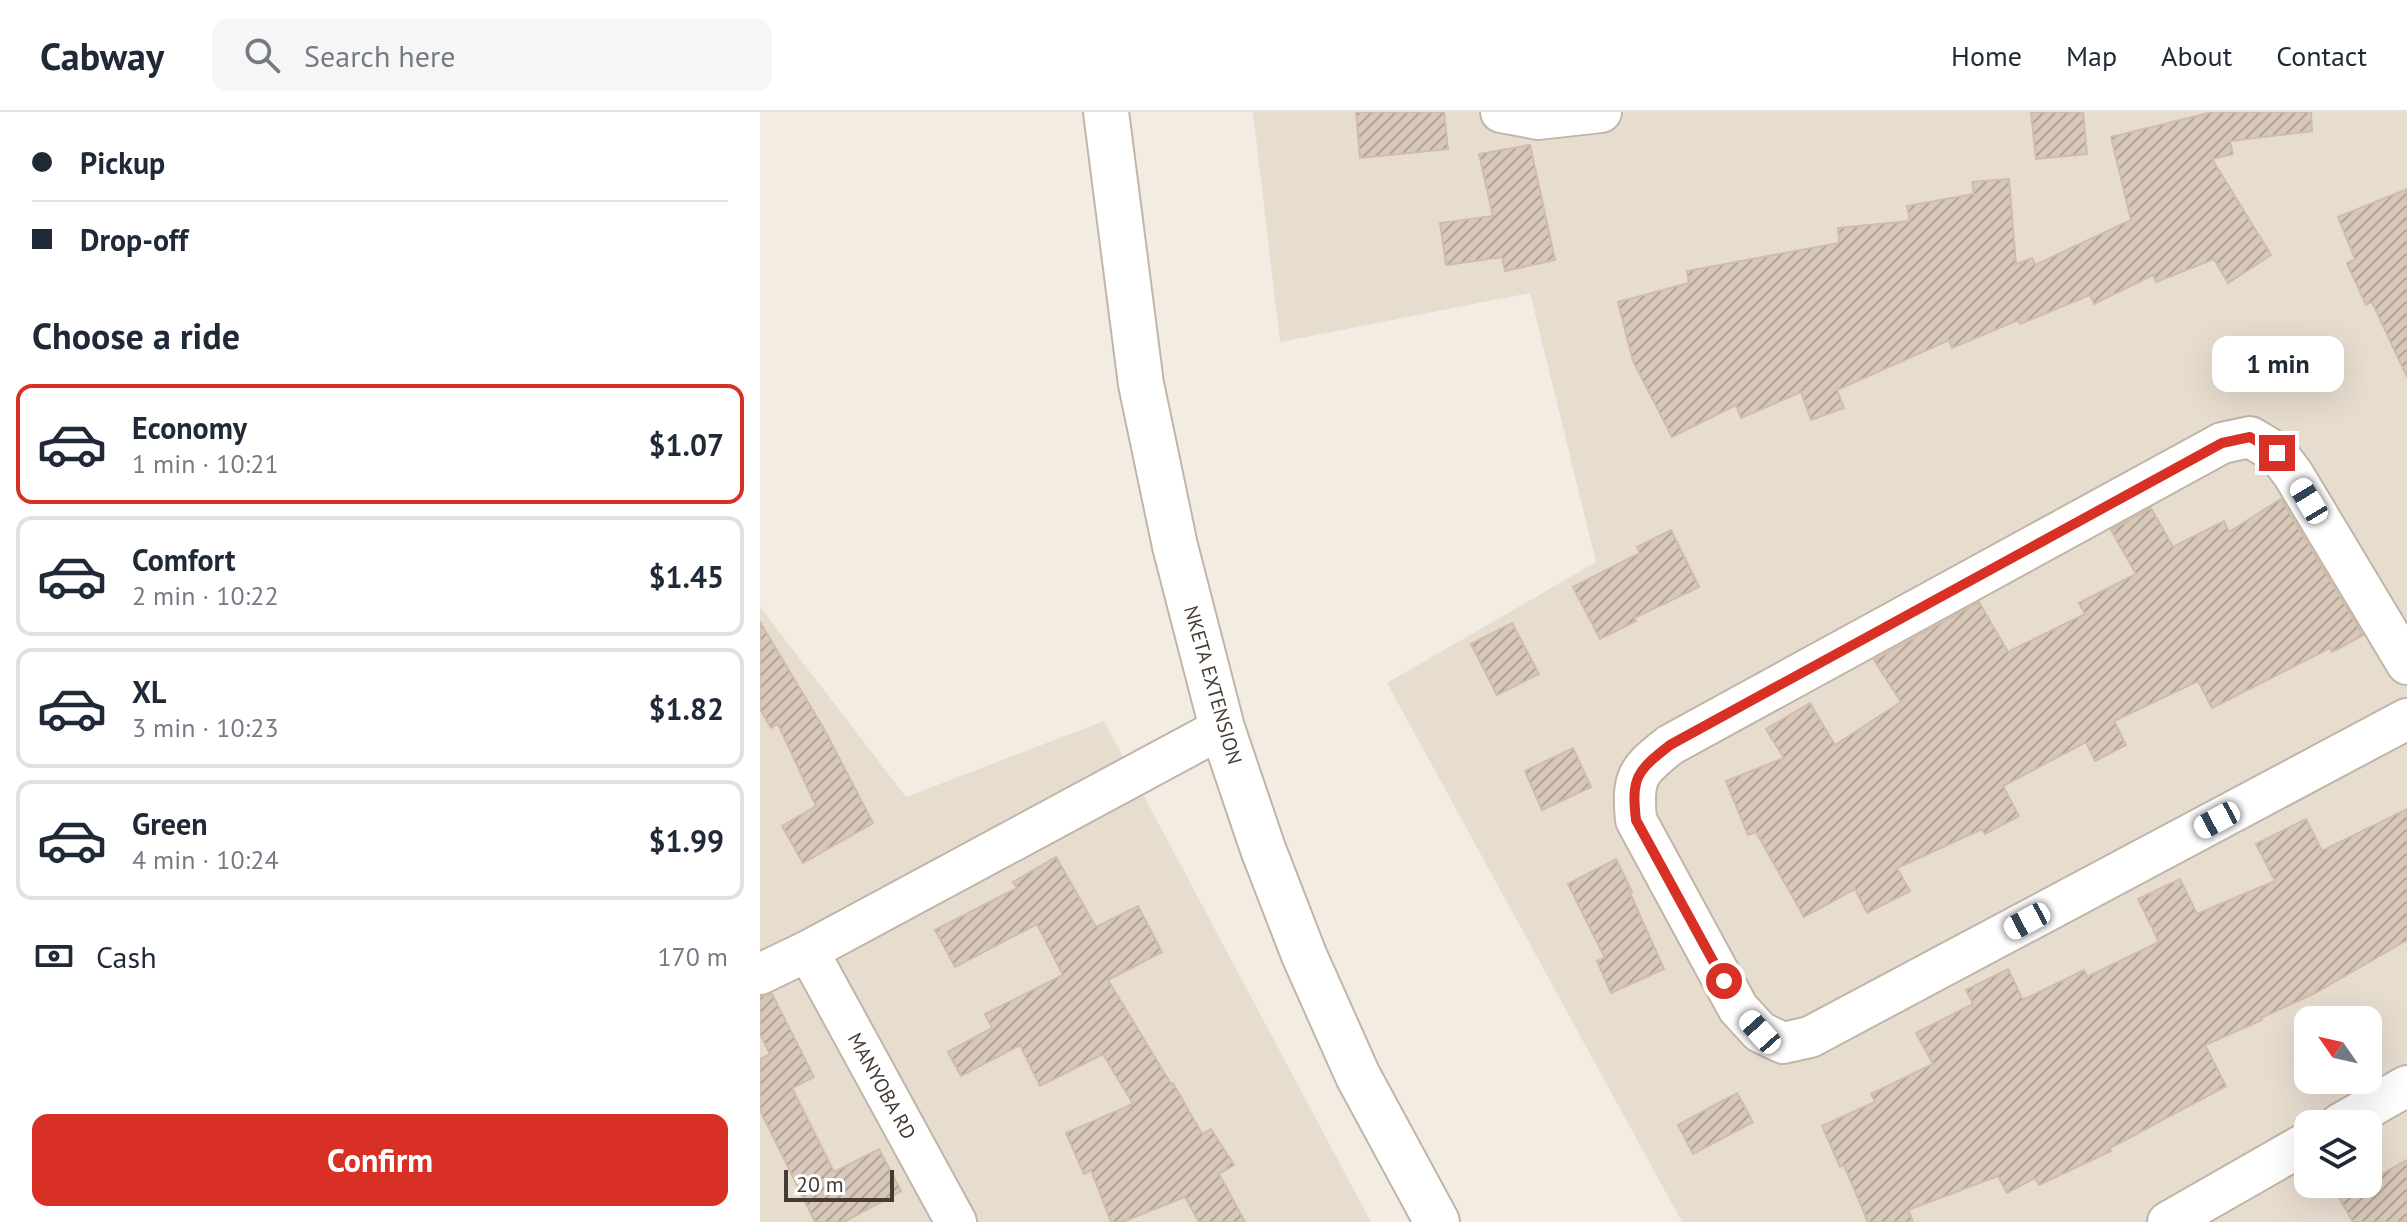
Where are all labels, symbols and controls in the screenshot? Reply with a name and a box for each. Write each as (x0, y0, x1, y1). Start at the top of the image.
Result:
search box (212, 19, 772, 91)
text: Cabway (40, 31, 164, 80)
icon: search (240, 33, 284, 77)
text: Search here (304, 36, 455, 75)
text: Home (1951, 37, 2022, 74)
text: Map (2066, 37, 2117, 74)
text: About (2161, 37, 2232, 74)
text: Contact (2276, 37, 2367, 74)
text: Pickup (80, 143, 165, 182)
text: Drop-off (80, 220, 188, 259)
text: Choose a ride (32, 312, 240, 359)
callout: 1 min (2211, 337, 2343, 393)
text: 1 min (2246, 347, 2310, 380)
icon: car (36, 408, 108, 480)
text: Economy (132, 408, 247, 447)
text: $1.07 (649, 425, 724, 464)
route end (2259, 435, 2295, 471)
text: 1 min · 10:21 (132, 447, 279, 480)
car (2286, 474, 2332, 528)
icon: car (36, 540, 108, 612)
text: Comfort (132, 540, 235, 579)
text: $1.45 (649, 557, 724, 596)
text: 2 min · 10:22 (132, 579, 279, 612)
street label: NKETA EXTENSION (1178, 603, 1248, 767)
icon: car (36, 672, 108, 744)
text: XL (132, 672, 166, 711)
text: $1.82 (649, 689, 724, 728)
text: 3 min · 10:23 (132, 711, 279, 744)
car (2190, 798, 2244, 842)
icon: car (36, 804, 108, 876)
text: Green (132, 804, 207, 843)
text: $1.99 (649, 821, 724, 860)
text: 4 min · 10:24 (132, 843, 279, 876)
car (2000, 899, 2054, 943)
icon: cash (32, 934, 76, 978)
text: Cash (96, 937, 157, 976)
text: 170 m (657, 940, 728, 973)
route start (1706, 963, 1742, 999)
car (1735, 1006, 1785, 1058)
north arrow (2294, 1006, 2382, 1094)
map controls (2294, 1006, 2382, 1198)
street label: MANYOBA RD (842, 1028, 922, 1144)
button: layers (2294, 1110, 2382, 1198)
button: Confirm (32, 1114, 728, 1206)
scale bar (784, 1166, 894, 1202)
text: 20 m (796, 1170, 844, 1198)

